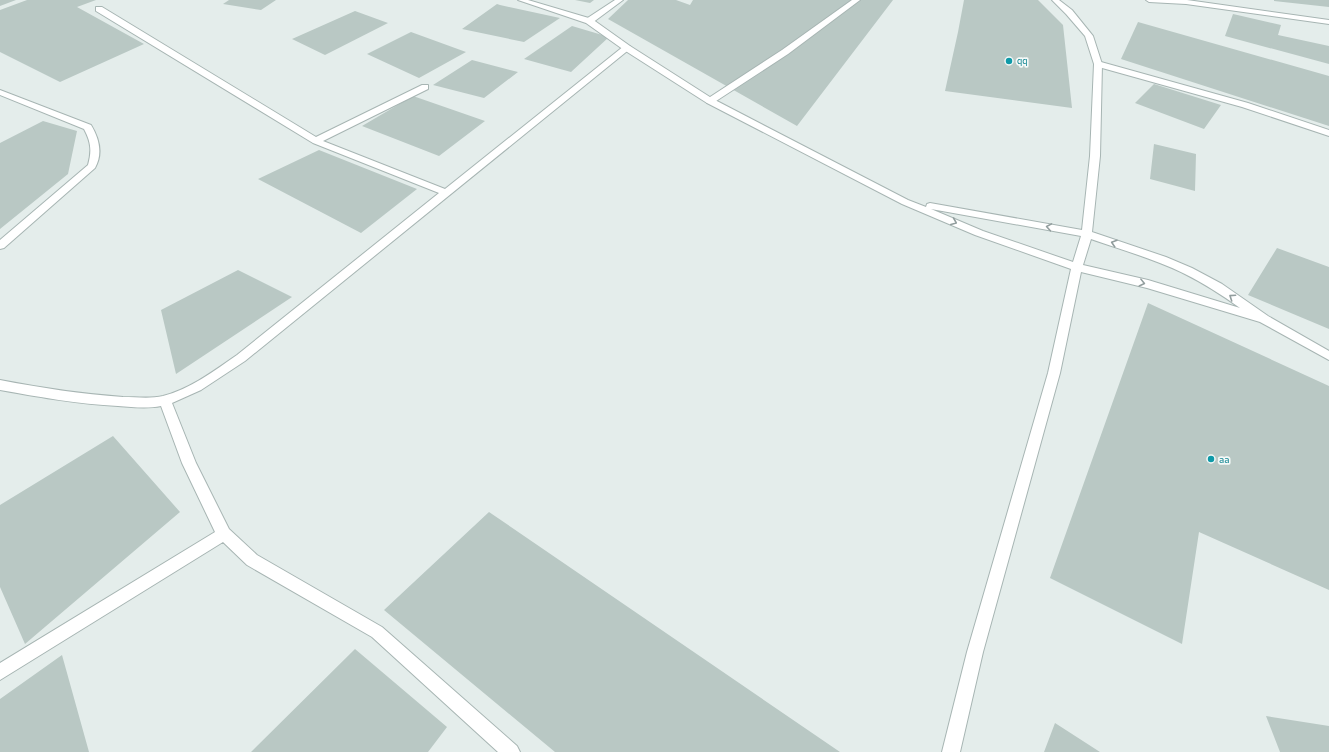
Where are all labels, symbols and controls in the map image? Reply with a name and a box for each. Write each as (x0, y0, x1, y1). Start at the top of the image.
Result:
place label: qq (1017, 55, 1028, 66)
marker: qq (1004, 56, 1014, 66)
one-way arrow (949, 217, 957, 225)
one-way arrow (1046, 224, 1052, 232)
one-way arrow (1111, 240, 1118, 248)
one-way arrow (1139, 278, 1146, 286)
one-way arrow (1229, 294, 1236, 302)
place label: aa (1219, 453, 1229, 465)
marker: aa (1206, 454, 1216, 464)

